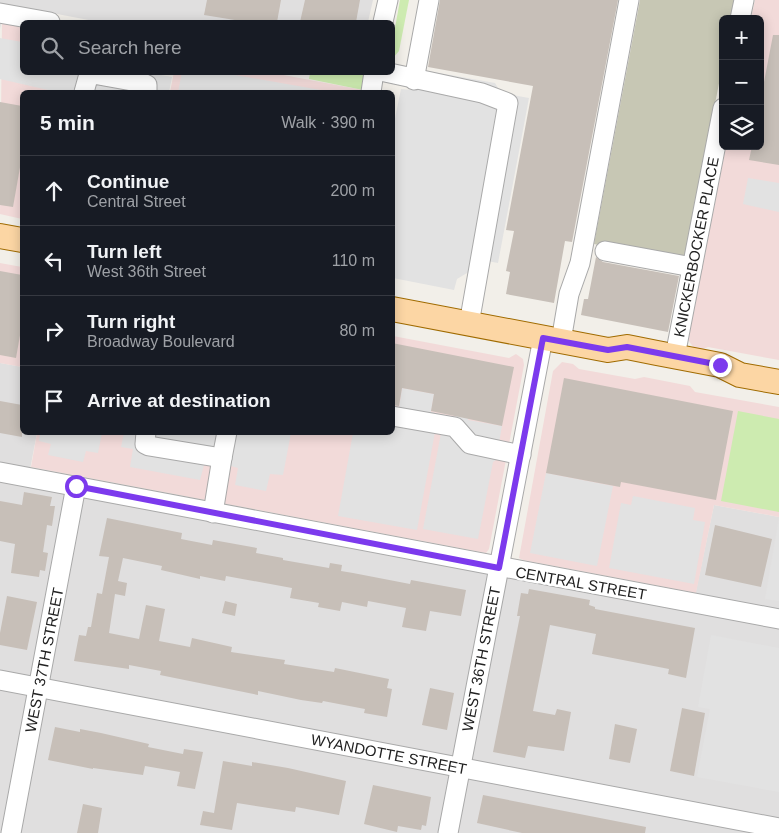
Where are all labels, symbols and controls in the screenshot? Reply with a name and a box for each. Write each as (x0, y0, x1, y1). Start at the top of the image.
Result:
map controls (719, 15, 764, 150)
button: + (719, 15, 764, 60)
search box (20, 20, 395, 75)
icon: search (38, 34, 66, 62)
text: Search here (78, 37, 182, 58)
button: − (719, 60, 764, 105)
button: layers (719, 105, 764, 150)
text: 5 min (40, 111, 95, 134)
text: Walk · 390 m (281, 114, 375, 131)
street label: KNICKERBOCKER PLACE (670, 155, 722, 339)
text: Continue (87, 171, 169, 192)
icon: ahead (40, 177, 68, 205)
text: 200 m (331, 182, 375, 199)
text: Central Street (87, 193, 186, 210)
text: Turn left (87, 241, 162, 262)
icon: left (40, 247, 68, 275)
text: 110 m (332, 252, 375, 269)
text: West 36th Street (87, 263, 206, 280)
text: Turn right (87, 311, 175, 332)
icon: right (40, 317, 68, 345)
text: 80 m (339, 322, 375, 339)
text: Broadway Boulevard (87, 333, 235, 350)
route end (709, 354, 732, 377)
icon: arrive (40, 387, 68, 415)
text: Arrive at destination (87, 390, 271, 411)
route start (65, 475, 88, 498)
street label: CENTRAL STREET (514, 563, 648, 603)
street label: WEST 36TH STREET (459, 585, 503, 733)
street label: WEST 37TH STREET (22, 586, 66, 734)
street label: WYANDOTTE STREET (310, 731, 468, 777)

